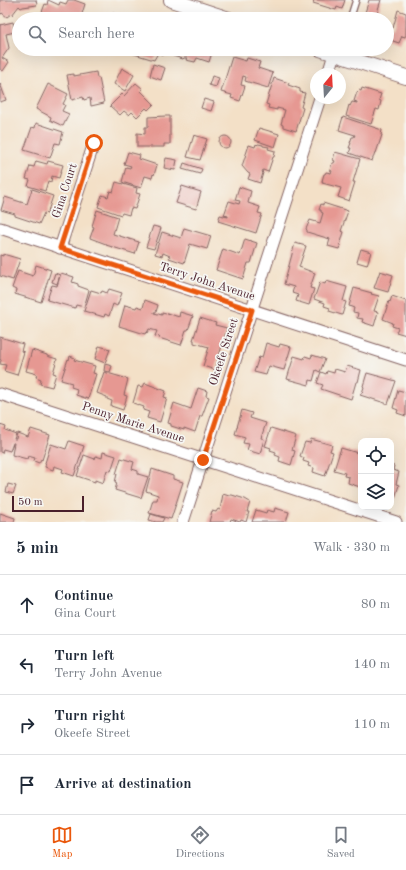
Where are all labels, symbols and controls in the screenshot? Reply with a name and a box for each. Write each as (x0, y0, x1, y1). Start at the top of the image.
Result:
search box (12, 12, 394, 56)
icon: search (26, 23, 48, 45)
text: Search here (58, 27, 135, 42)
north arrow (310, 68, 346, 104)
route start (85, 134, 103, 152)
street label: Gina Court (50, 162, 80, 220)
street label: Terry John Avenue (158, 261, 257, 303)
street label: Okeefe Street (207, 317, 241, 387)
street label: Penny Marie Avenue (80, 401, 186, 445)
map controls (358, 438, 394, 510)
button: locate (358, 438, 394, 474)
route end (194, 451, 212, 469)
button: layers (358, 474, 394, 510)
scale bar (12, 494, 84, 513)
text: 50 m (18, 497, 43, 508)
text: 5 min (16, 540, 59, 557)
text: Walk · 330 m (313, 541, 390, 554)
text: Continue (54, 589, 113, 604)
icon: ahead (16, 594, 38, 616)
text: 80 m (361, 598, 390, 611)
text: Gina Court (54, 607, 116, 620)
text: Turn left (54, 649, 114, 664)
icon: left (16, 654, 38, 676)
text: 140 m (353, 658, 390, 671)
text: Terry John Avenue (54, 667, 162, 680)
text: Turn right (54, 709, 125, 724)
icon: right (16, 714, 38, 736)
text: 110 m (353, 718, 390, 731)
text: Okeefe Street (54, 727, 130, 740)
icon: arrive (16, 774, 38, 796)
text: Arrive at destination (54, 777, 192, 792)
tab: Map (51, 824, 73, 862)
tab: Directions (176, 824, 224, 862)
tab: Saved (327, 824, 355, 862)

